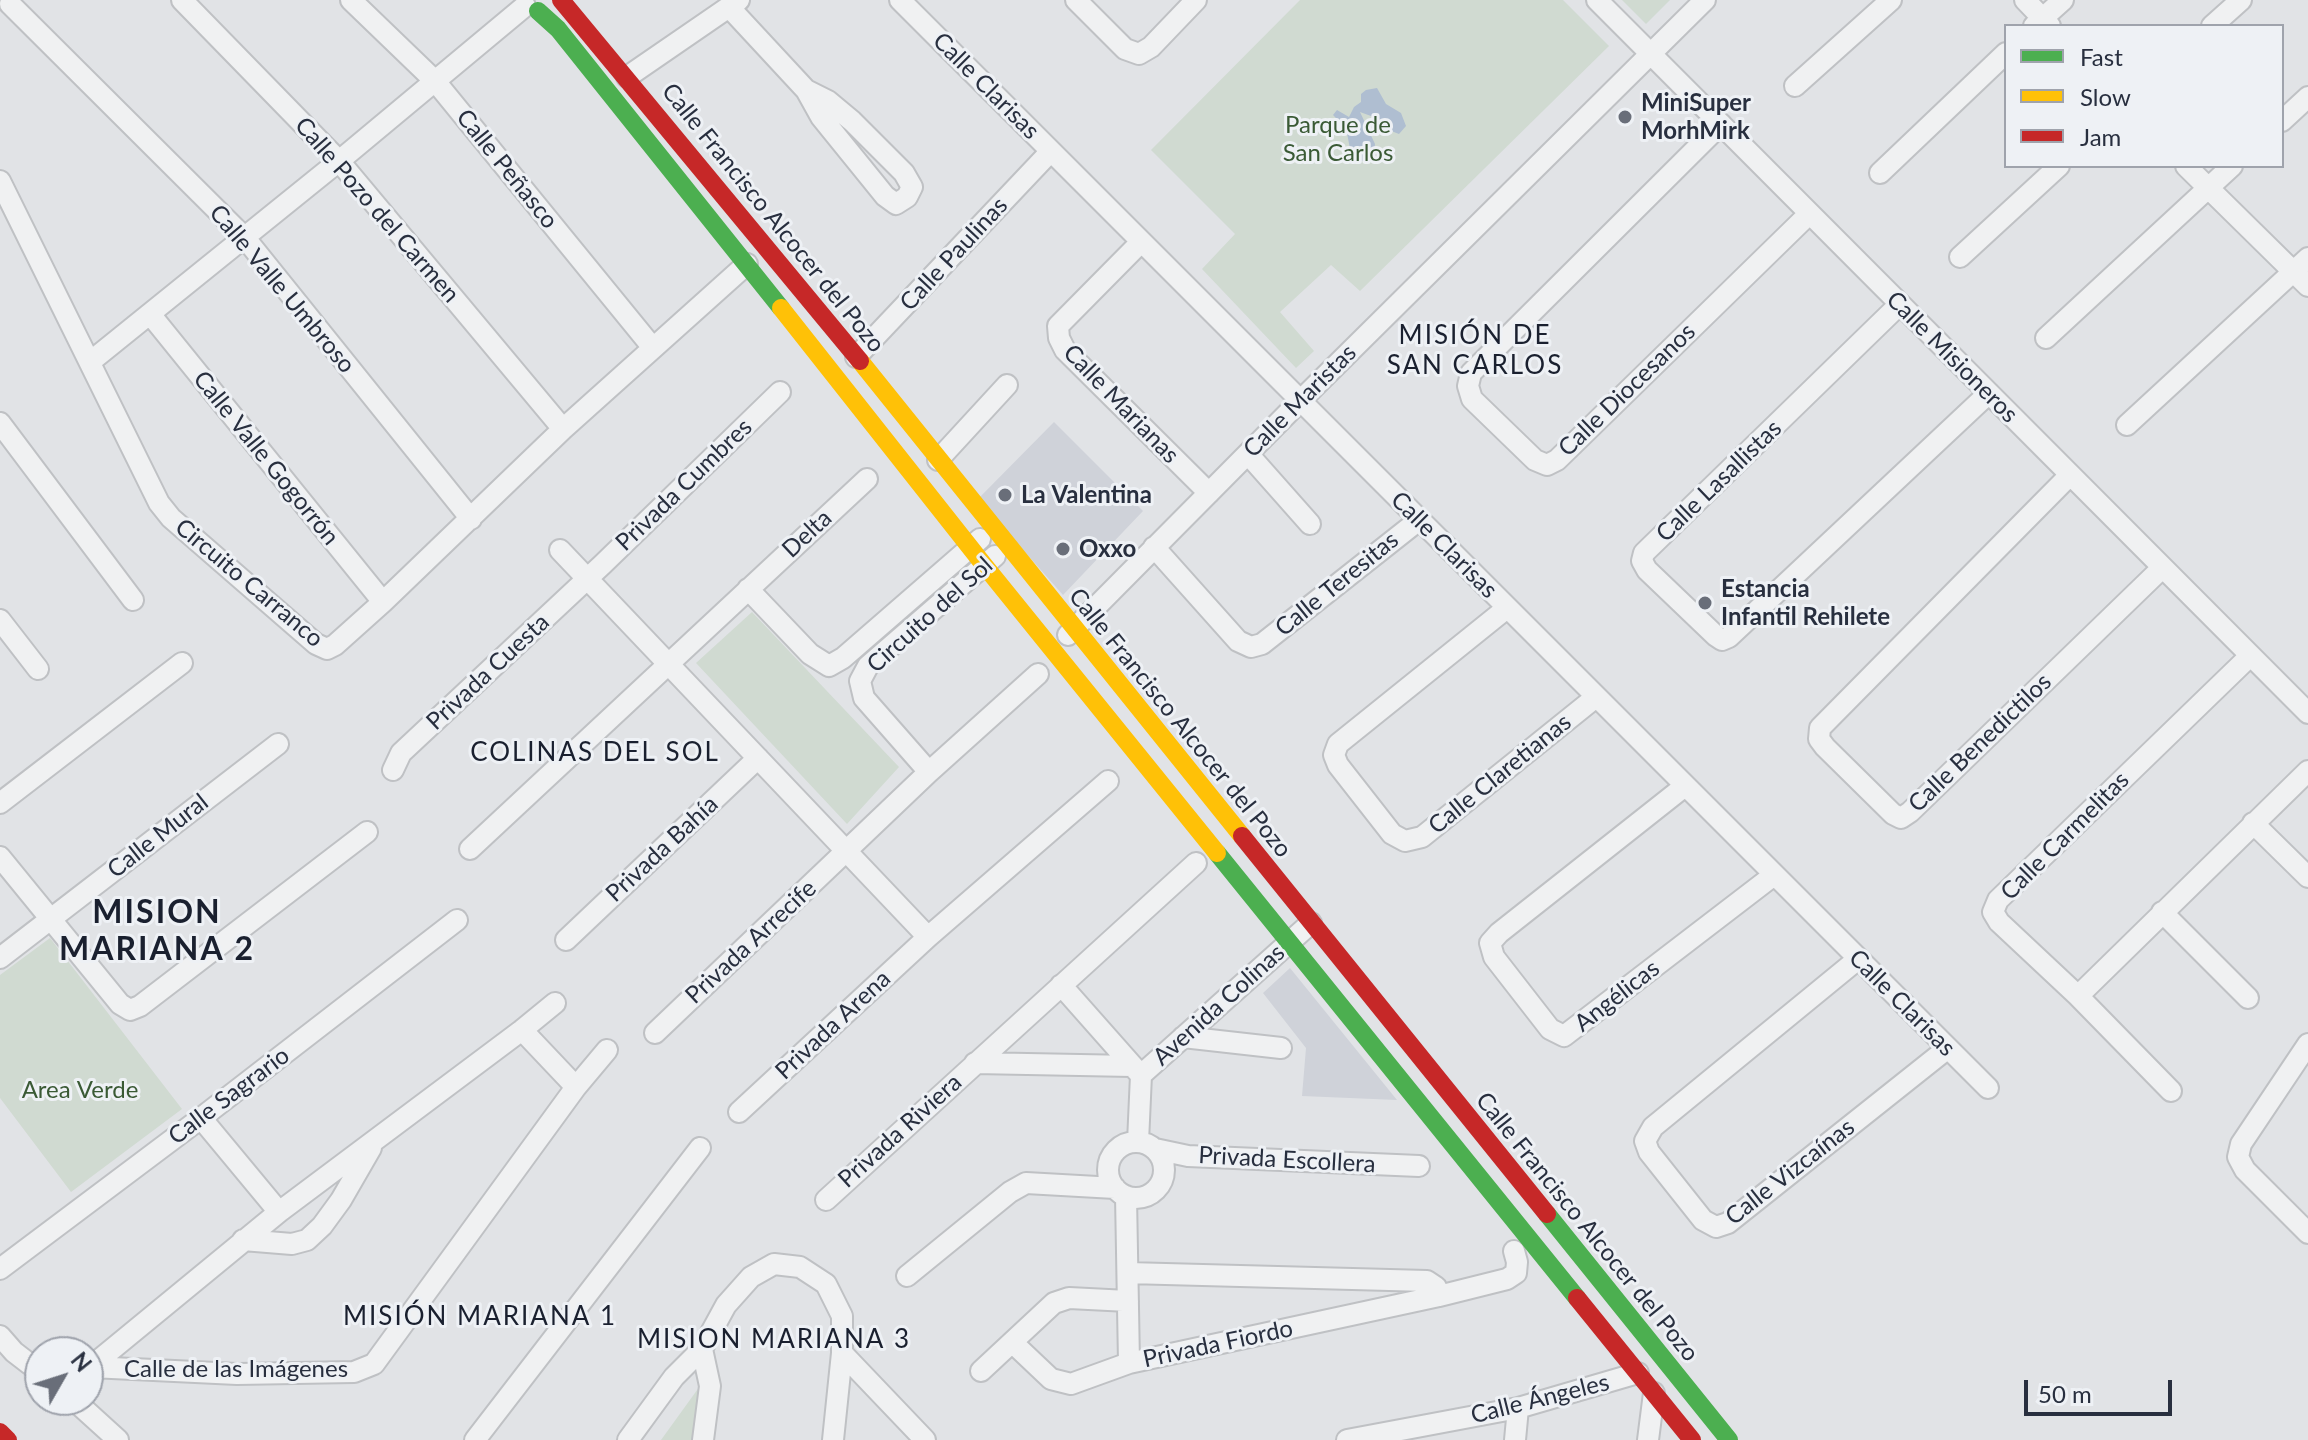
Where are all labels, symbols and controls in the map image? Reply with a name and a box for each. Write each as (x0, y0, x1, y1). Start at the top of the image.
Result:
legend (2004, 24, 2284, 168)
street label: Calle Clarisas (927, 27, 1045, 145)
text: Fast (2080, 42, 2123, 71)
street label: Calle Francisco Alcocer del Pozo (655, 78, 891, 358)
text: Slow (2080, 82, 2131, 111)
place label: MiniSuper MorhMirk (1641, 89, 1751, 145)
street label: Calle Peñasco (450, 104, 564, 234)
marker: MiniSuper MorhMirk (1616, 108, 1634, 126)
street label: Calle Pozo del Carmen (289, 111, 465, 309)
park label: Parque de San Carlos (1283, 111, 1393, 167)
text: Jam (2080, 122, 2121, 151)
street label: Calle Paulinas (894, 191, 1014, 317)
street label: Calle Valle Umbroso (203, 199, 361, 379)
street label: Calle Misioneros (1880, 285, 2024, 429)
street label: Calle Diocesanos (1553, 317, 1701, 463)
district label: MISIÓN DE SAN CARLOS (1387, 320, 1563, 382)
street label: Calle Marianas (1057, 339, 1185, 469)
street label: Calle Maristas (1238, 339, 1362, 463)
street label: Calle Valle Gogorrón (187, 365, 345, 551)
street label: Privada Cumbres (610, 413, 758, 557)
street label: Calle Lasallistas (1650, 414, 1788, 548)
place label: La Valentina (1021, 481, 1152, 509)
marker: La Valentina (996, 486, 1014, 504)
street label: Calle Clarisas (1385, 486, 1503, 604)
street label: Delta (776, 504, 838, 564)
street label: Circuito Carranco (169, 513, 329, 653)
street label: Calle Teresitas (1270, 526, 1404, 642)
place label: Oxxo (1079, 535, 1136, 563)
marker: Oxxo (1054, 540, 1072, 558)
street label: Circuito del Sol (861, 551, 999, 679)
place label: Estancia Infantil Rehilete (1721, 575, 1890, 631)
street label: Calle Francisco Alcocer del Pozo (1062, 583, 1298, 863)
marker: Estancia Infantil Rehilete (1696, 594, 1714, 612)
street label: Privada Cuesta (421, 608, 555, 736)
street label: Calle Benedictilos (1903, 668, 2057, 818)
street label: Calle Claretianas (1423, 708, 1577, 840)
district label: COLINAS DEL SOL (470, 737, 720, 769)
street label: Calle Carmelitas (1995, 766, 2135, 906)
street label: Calle Mural (102, 788, 214, 884)
street label: Privada Bahía (600, 790, 724, 908)
street label: Privada Arrecife (680, 874, 822, 1010)
district label: MISION MARIANA 2 (59, 894, 255, 969)
street label: Avenida Colinas (1147, 938, 1291, 1072)
street label: Calle Clarisas (1843, 944, 1961, 1062)
street label: Angélicas (1569, 954, 1665, 1038)
street label: Privada Arena (770, 964, 896, 1086)
street label: Calle Sagrario (163, 1041, 295, 1151)
street label: Privada Riviera (832, 1068, 968, 1194)
park label: Area Verde (22, 1076, 138, 1104)
street label: Calle Francisco Alcocer del Pozo (1469, 1087, 1705, 1367)
street label: Calle Vizcaínas (1720, 1113, 1860, 1231)
street label: Privada Escollera (1198, 1141, 1376, 1179)
district label: MISIÓN MARIANA 1 (343, 1301, 617, 1333)
street label: Privada Fiordo (1140, 1314, 1296, 1374)
district label: MISION MARIANA 3 (637, 1324, 911, 1356)
north arrow (24, 1336, 104, 1416)
text: N (66, 1347, 97, 1377)
street label: Calle de las Imágenes (124, 1355, 348, 1383)
scale bar (2028, 1364, 2176, 1414)
street label: Calle Ángeles (1468, 1368, 1612, 1430)
text: 50 m (2038, 1379, 2092, 1408)

